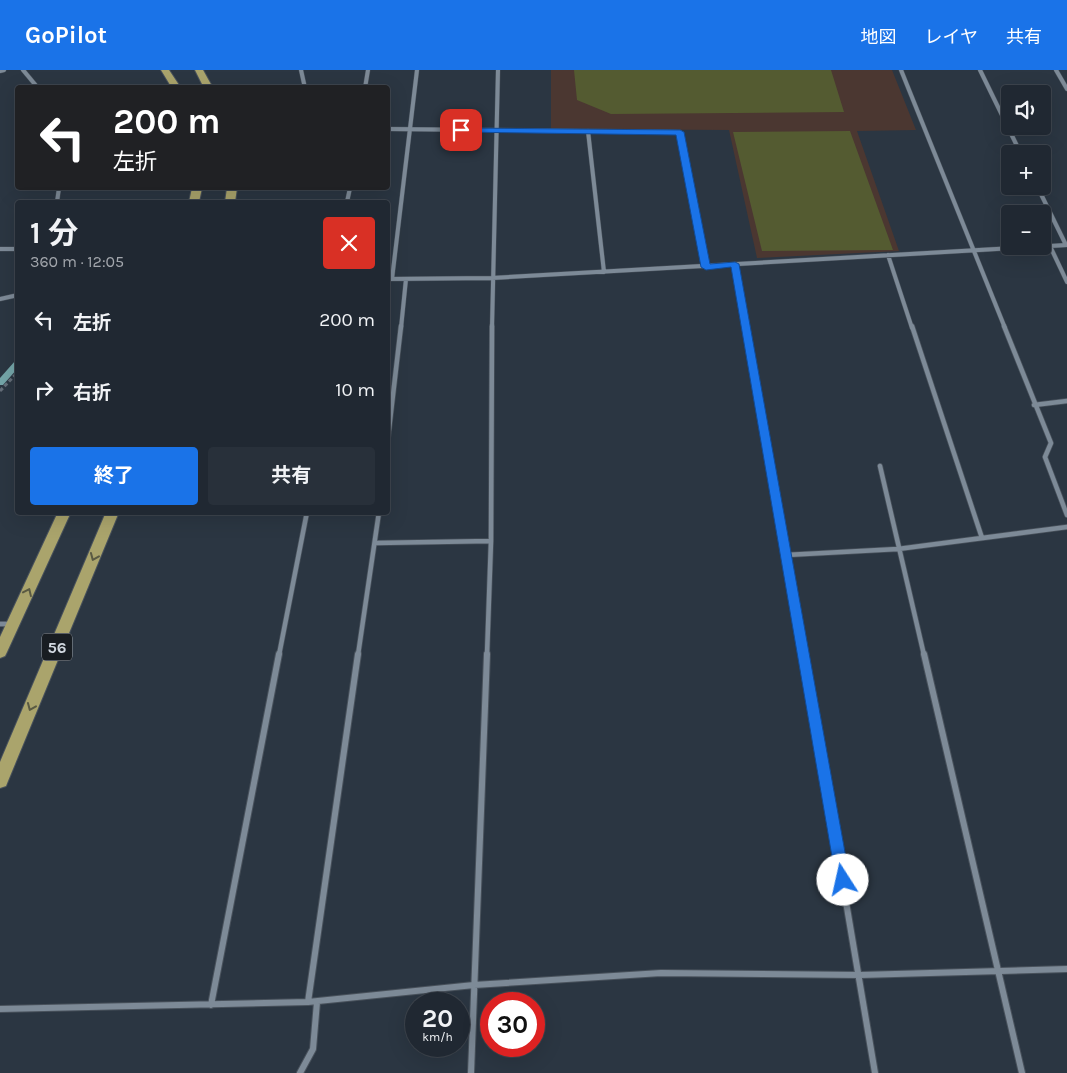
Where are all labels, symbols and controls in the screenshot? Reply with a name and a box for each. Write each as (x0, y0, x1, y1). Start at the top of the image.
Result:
text: GoPilot (25, 21, 107, 49)
text: 地図 (861, 26, 897, 48)
text: レイヤ (925, 26, 978, 48)
text: 共有 (1006, 26, 1042, 48)
map controls (1001, 85, 1051, 255)
button: sound (1001, 85, 1051, 135)
text: 200 m (113, 101, 221, 142)
icon: left (30, 105, 95, 170)
pin (440, 109, 482, 151)
icon: arrive (447, 116, 475, 144)
button: + (1001, 145, 1051, 195)
text: 左折 (113, 149, 157, 175)
button: − (1001, 205, 1051, 255)
text: 1 分 (30, 215, 78, 251)
button: close (323, 217, 375, 269)
text: 360 m · 12:05 (30, 252, 124, 271)
icon: left (30, 306, 58, 334)
text: 200 m (319, 309, 375, 331)
text: 左折 (73, 312, 111, 334)
icon: right (30, 376, 58, 404)
text: 10 m (335, 379, 375, 401)
text: 右折 (73, 382, 111, 404)
button: 終了 (30, 447, 198, 505)
button: 共有 (208, 447, 375, 505)
one-way arrow (90, 552, 101, 561)
one-way arrow (22, 588, 32, 597)
road number: 56 (42, 634, 72, 660)
one-way arrow (27, 702, 37, 711)
position arrow (816, 853, 868, 905)
speed limit sign: 30 (480, 992, 545, 1057)
text: 20 (422, 1004, 453, 1033)
text: km/h (422, 1030, 453, 1044)

